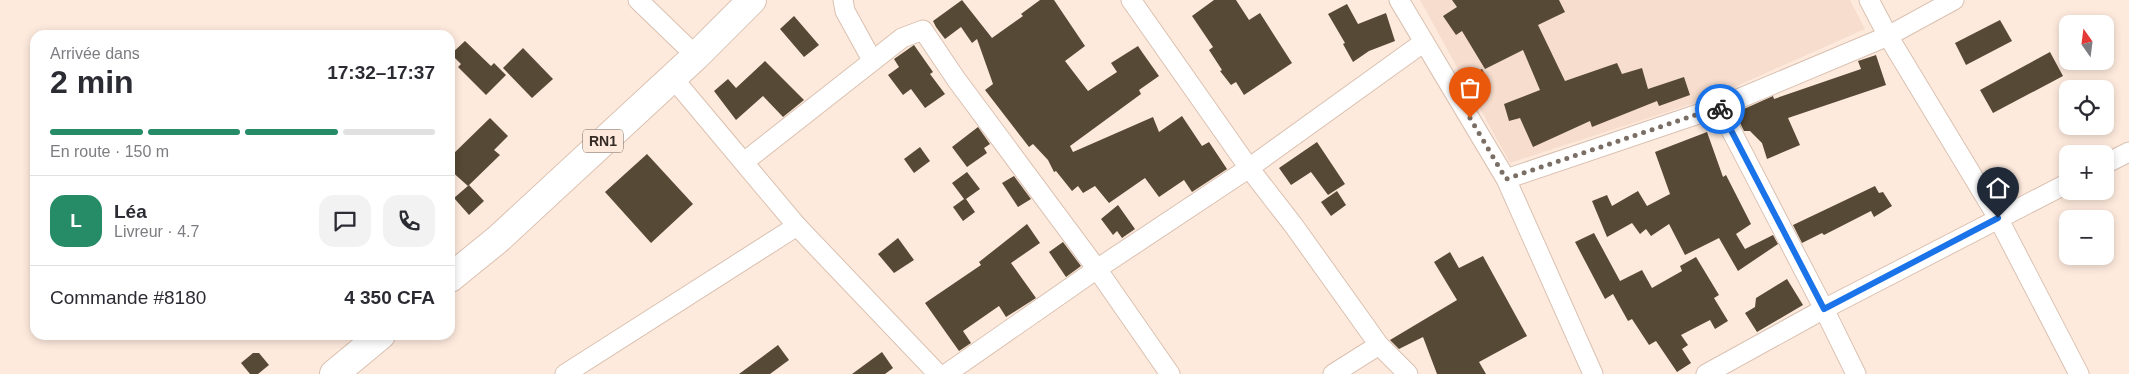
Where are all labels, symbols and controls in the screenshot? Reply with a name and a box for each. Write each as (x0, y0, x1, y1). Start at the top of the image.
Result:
north arrow (2059, 15, 2114, 70)
map controls (2059, 15, 2114, 265)
text: Arrivée dans (50, 45, 140, 62)
text: 17:32–17:37 (327, 62, 435, 83)
text: 2 min (50, 64, 134, 100)
pin (1449, 67, 1491, 118)
icon: bag (1456, 74, 1484, 102)
button: locate (2059, 80, 2114, 135)
courier (1695, 84, 1745, 134)
icon: bike (1706, 95, 1734, 123)
road number: RN1 (583, 130, 623, 152)
text: En route · 150 m (50, 143, 169, 160)
button: + (2059, 145, 2114, 200)
pin (1977, 167, 2019, 218)
icon: home (1984, 174, 2012, 202)
button: chat (319, 195, 371, 247)
button: phone (383, 195, 435, 247)
text: Léa (114, 201, 147, 222)
text: L (70, 210, 82, 231)
button: − (2059, 210, 2114, 265)
text: Livreur · 4.7 (114, 223, 199, 240)
text: Commande #8180 (50, 287, 206, 308)
text: 4 350 CFA (344, 287, 435, 308)

